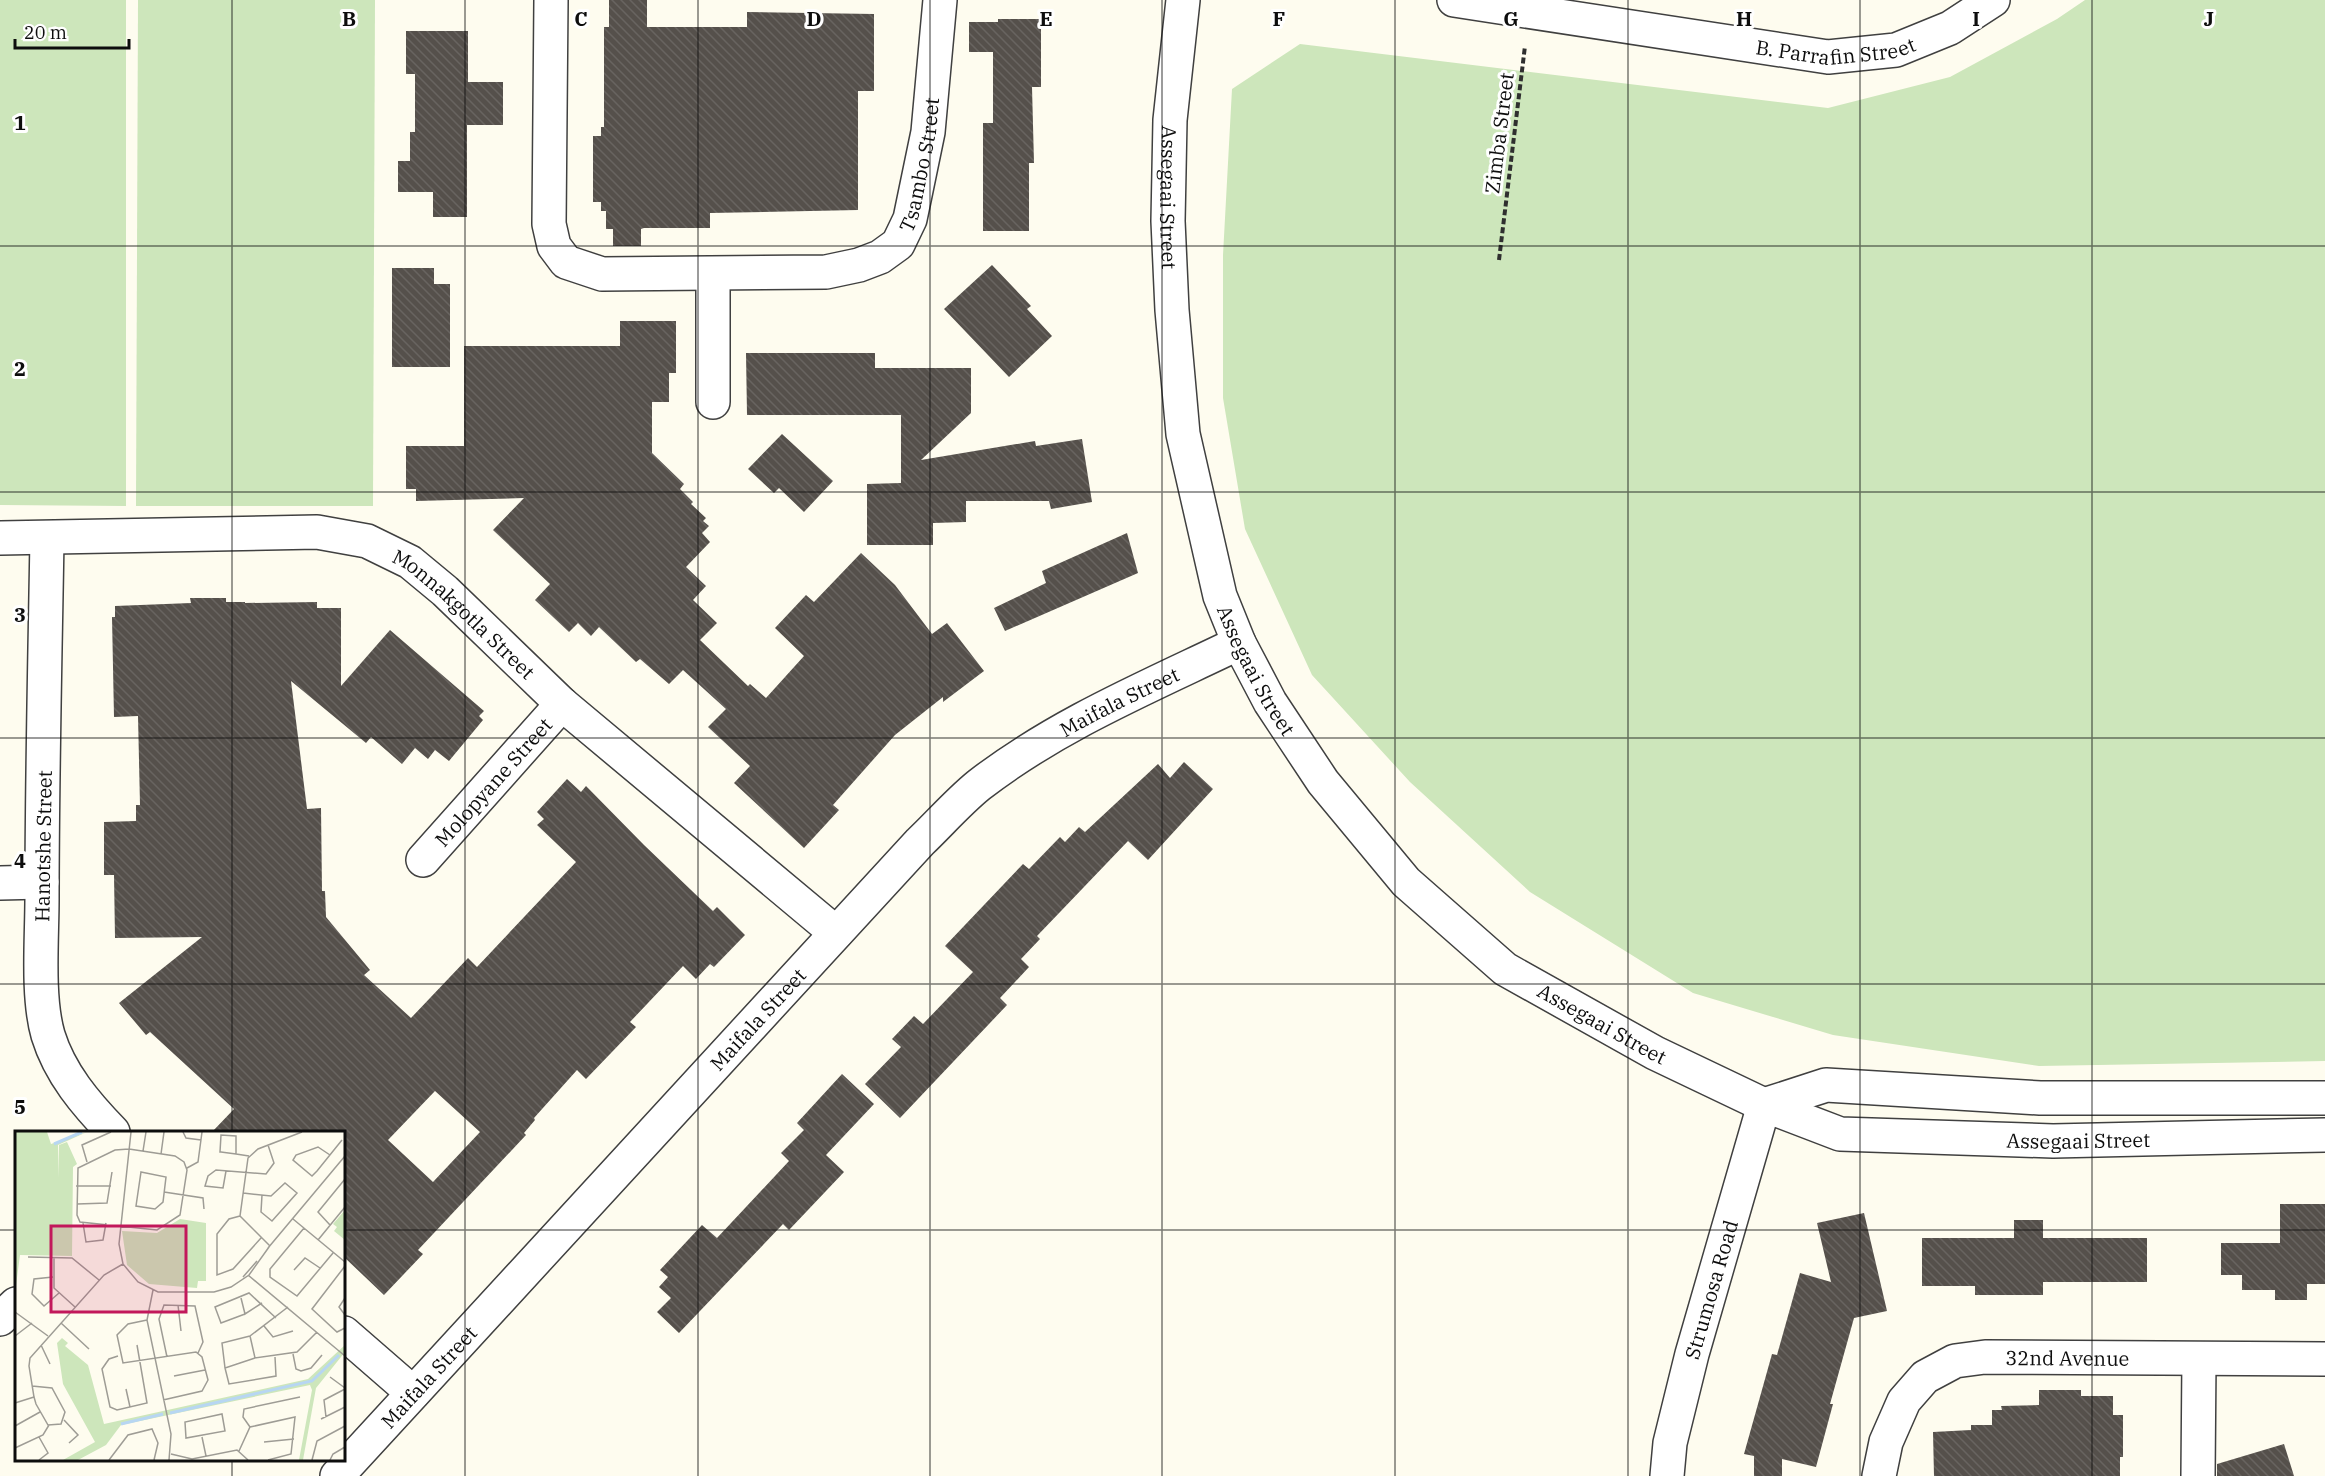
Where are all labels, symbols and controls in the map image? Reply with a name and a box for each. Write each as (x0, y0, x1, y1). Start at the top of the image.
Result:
text: B (342, 5, 356, 32)
text: C (574, 5, 588, 32)
text: D (806, 5, 822, 32)
text: E (1039, 5, 1053, 32)
text: F (1273, 5, 1285, 32)
text: G (1503, 5, 1519, 32)
text: H (1736, 5, 1752, 32)
text: I (1972, 5, 1980, 32)
text: J (2204, 5, 2214, 32)
scale bar (15, 12, 129, 50)
text: 20 m (24, 21, 67, 44)
street label: B. Parrafin Street (1754, 30, 1919, 71)
street label: Zimba Street (1478, 71, 1520, 195)
street label: Tsambo Street (892, 96, 945, 237)
text: 1 (14, 109, 26, 136)
street label: Assegaai Street (1154, 125, 1184, 270)
text: 2 (14, 355, 26, 382)
street label: Monnakgotla Street (388, 542, 541, 685)
text: 3 (14, 601, 26, 628)
street label: Assegaai Street (1211, 601, 1302, 740)
street label: Maifala Street (1055, 660, 1183, 743)
street label: Molopyane Street (428, 711, 557, 852)
street label: Hanotshe Street (28, 770, 58, 922)
text: 4 (14, 847, 26, 874)
street label: Maifala Street (703, 962, 811, 1076)
street label: Assegaai Street (1533, 977, 1671, 1070)
text: 5 (14, 1093, 26, 1120)
street label: Assegaai Street (2006, 1125, 2150, 1155)
inset map (15, 1131, 345, 1461)
street label: Strumosa Road (1678, 1217, 1744, 1362)
street label: Maifala Street (374, 1320, 482, 1434)
street label: 32nd Avenue (2005, 1344, 2129, 1371)

